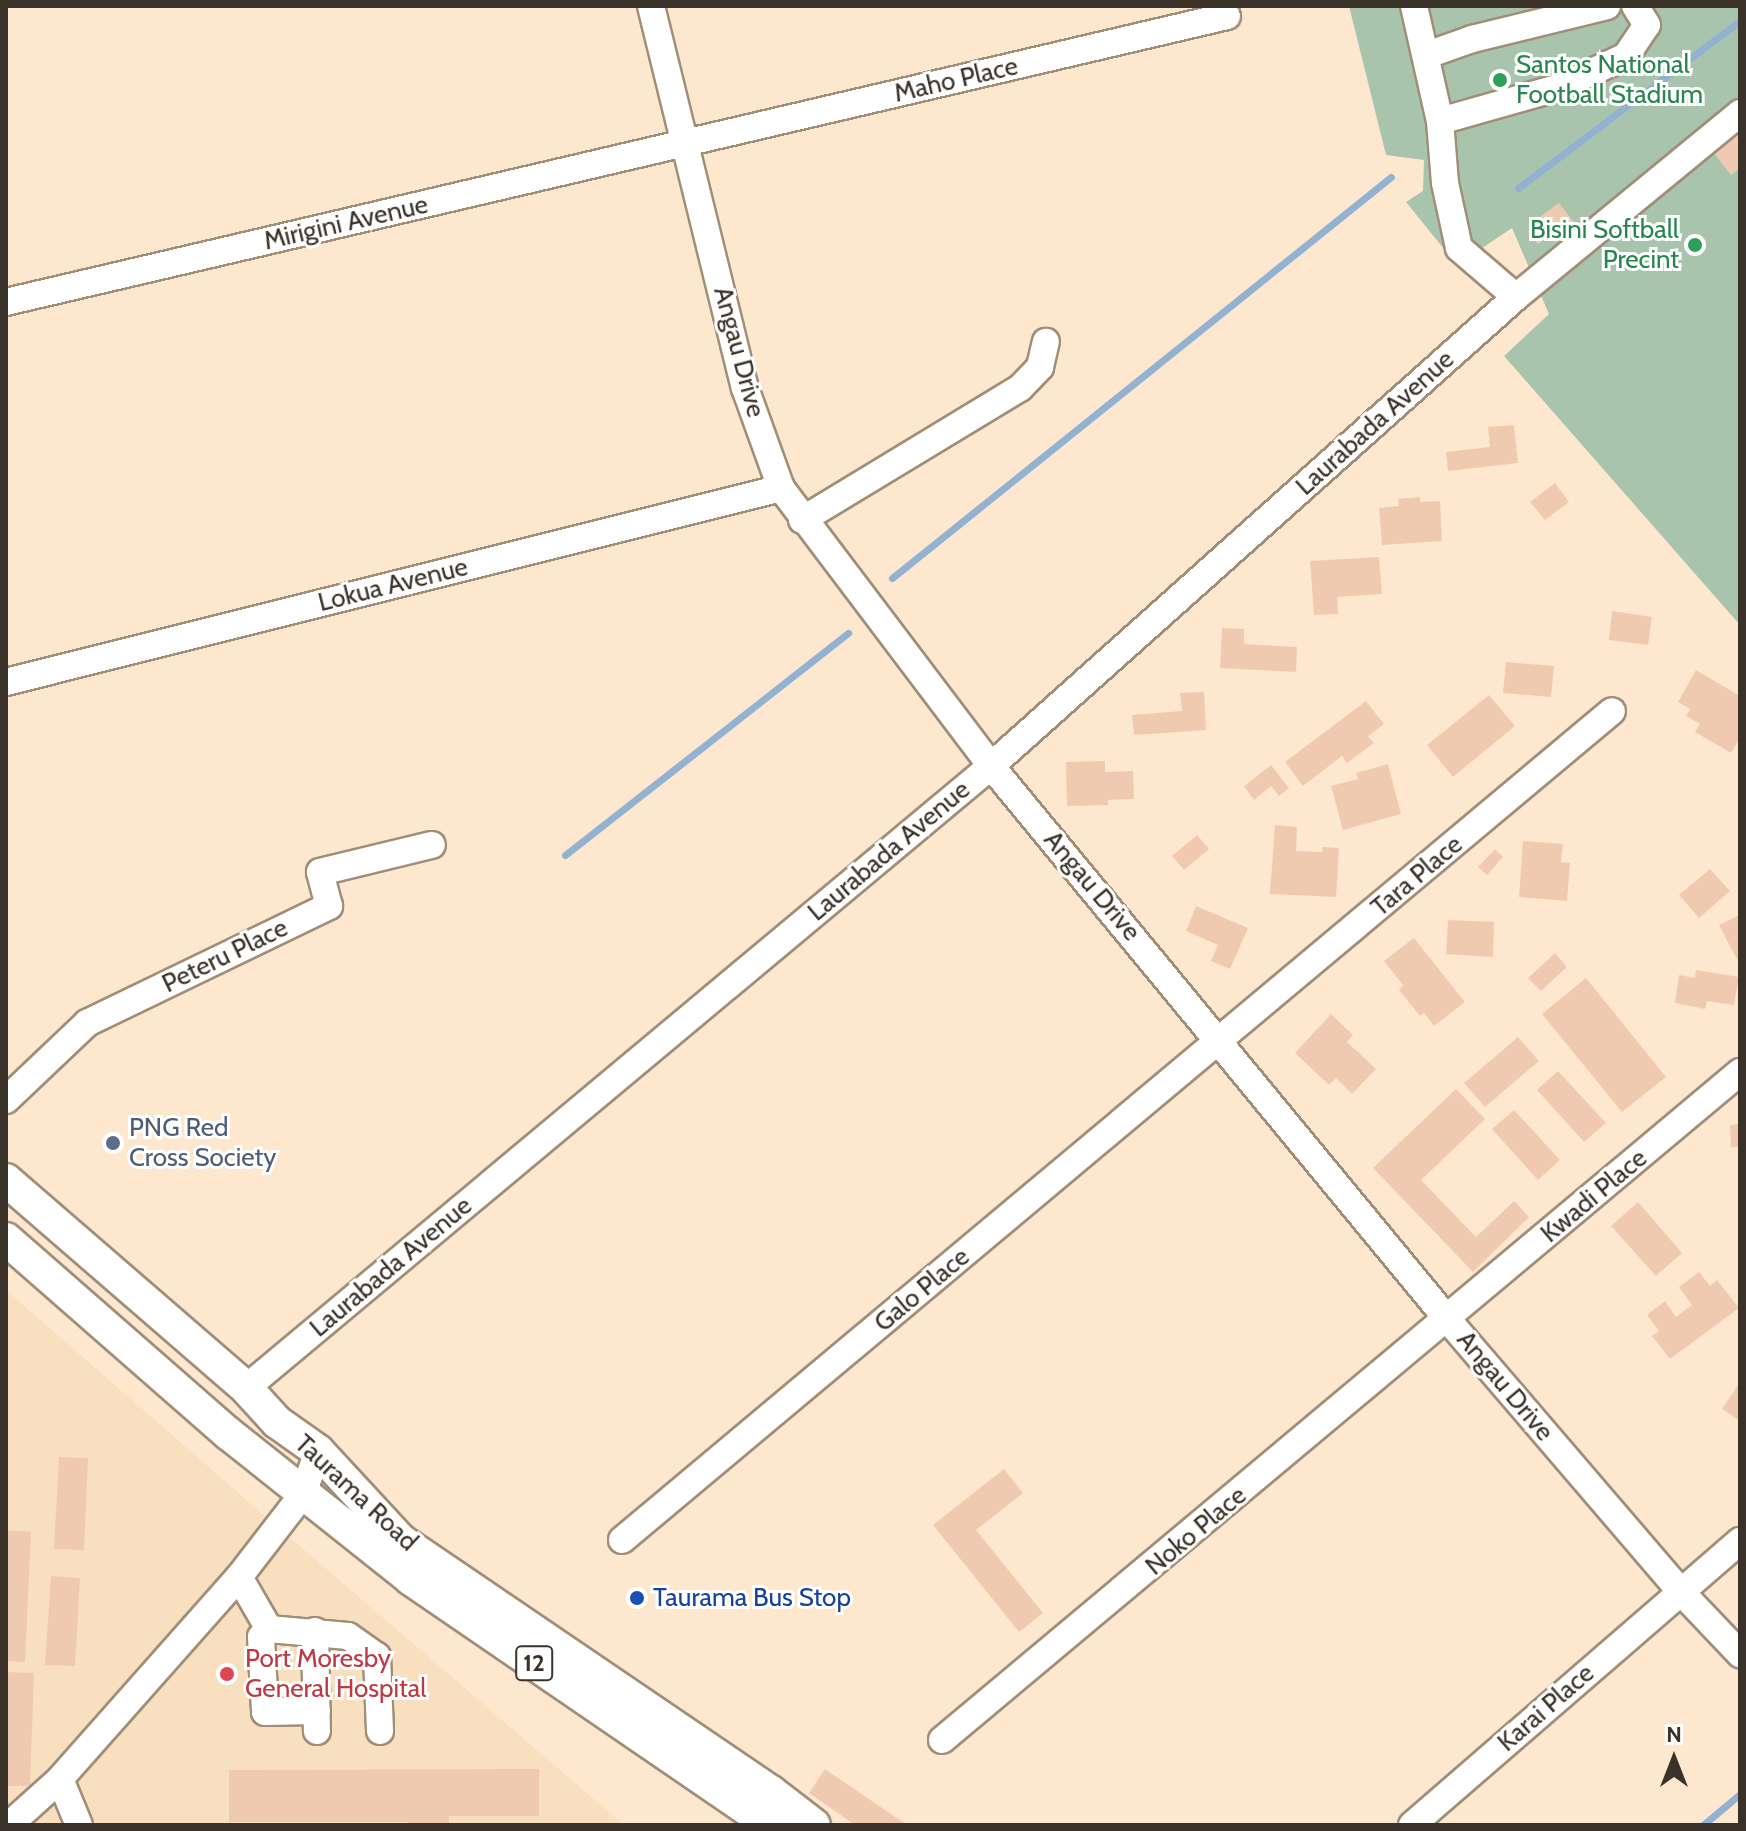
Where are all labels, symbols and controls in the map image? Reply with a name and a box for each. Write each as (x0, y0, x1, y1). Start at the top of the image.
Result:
place label: Santos National Football Stadium (1516, 49, 1703, 110)
street label: Maho Place (891, 51, 1021, 109)
marker: Santos National Football Stadium (1491, 71, 1509, 89)
street label: Mirigini Avenue (261, 189, 431, 257)
place label: Bisini Softball Precint (1530, 214, 1679, 276)
marker: Bisini Softball Precint (1686, 236, 1704, 254)
street label: Angau Drive (707, 283, 771, 421)
street label: Laurabada Avenue (1290, 344, 1460, 502)
street label: Lokua Avenue (315, 551, 471, 619)
street label: Laurabada Avenue (802, 774, 976, 928)
street label: Angau Drive (1037, 825, 1147, 947)
street label: Tara Place (1365, 829, 1469, 923)
street label: Peteru Place (157, 912, 293, 1000)
place label: PNG Red Cross Society (129, 1112, 276, 1174)
marker: PNG Red Cross Society (104, 1134, 122, 1152)
street label: Kwadi Place (1535, 1143, 1653, 1249)
street label: Laurabada Avenue (304, 1190, 478, 1344)
street label: Galo Place (868, 1241, 976, 1339)
street label: Angau Drive (1450, 1325, 1560, 1447)
street label: Taurama Road (288, 1428, 424, 1558)
street label: Noko Place (1139, 1480, 1253, 1582)
place label: Taurama Bus Stop (653, 1582, 851, 1614)
marker: Taurama Bus Stop (628, 1589, 646, 1607)
place label: Port Moresby General Hospital (245, 1643, 426, 1704)
road number: 12 (514, 1643, 554, 1683)
street label: Karai Place (1491, 1658, 1601, 1758)
marker: Port Moresby General Hospital (216, 1663, 238, 1685)
north arrow (1634, 1719, 1714, 1799)
text: N (1666, 1721, 1682, 1748)

